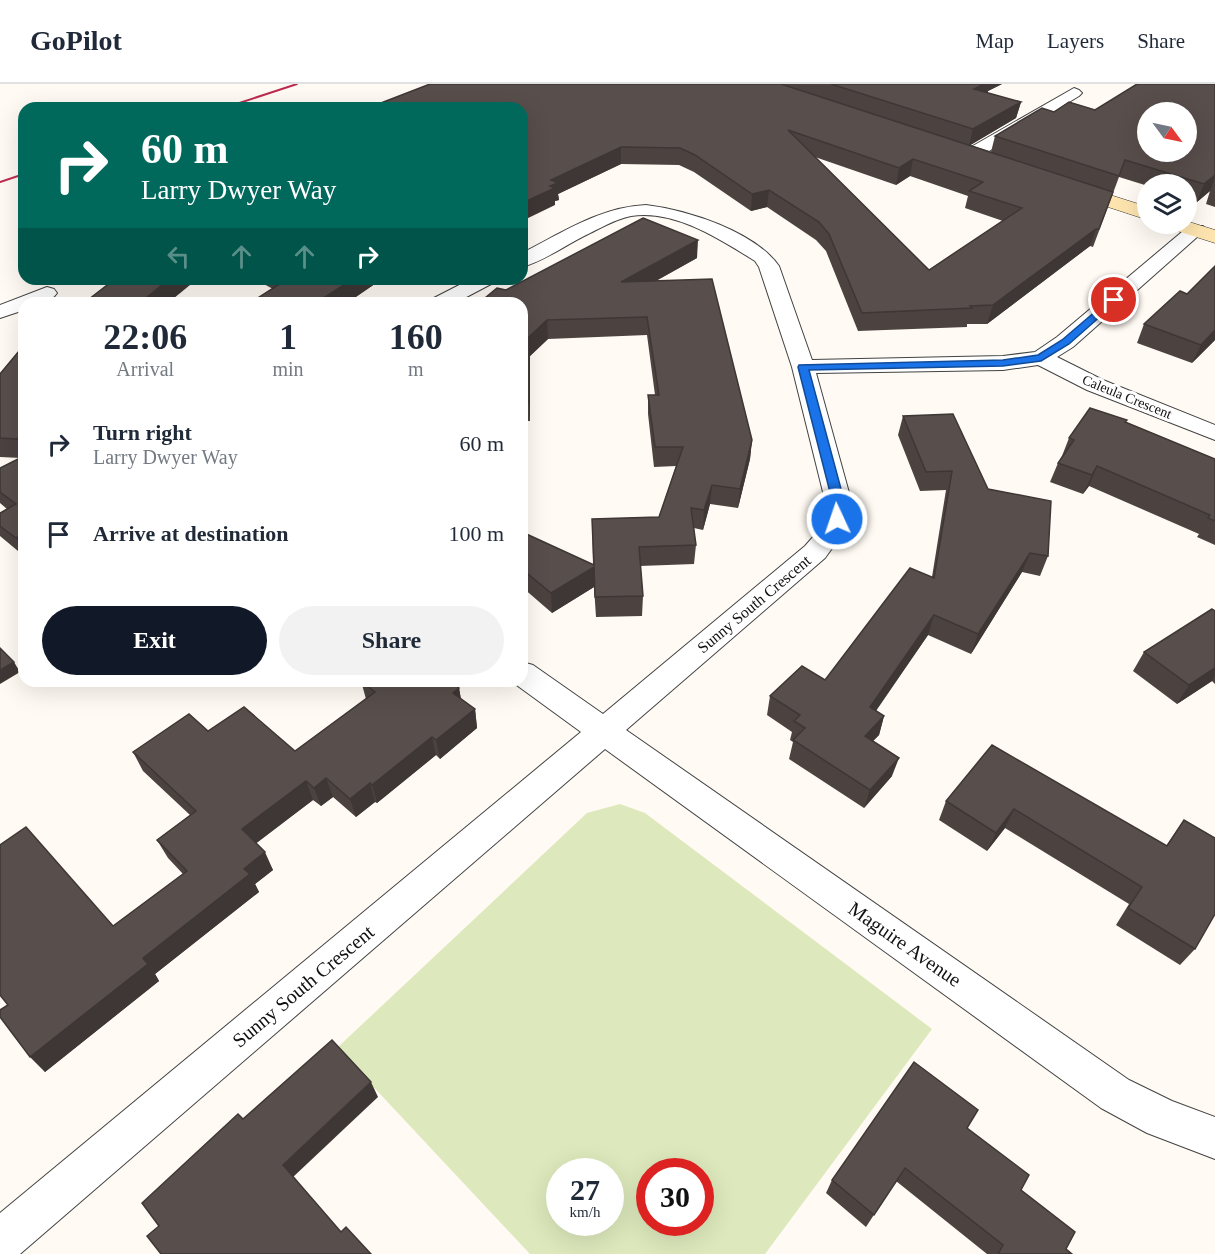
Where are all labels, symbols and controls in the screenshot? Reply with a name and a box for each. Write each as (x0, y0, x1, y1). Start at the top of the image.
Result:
text: GoPilot (30, 25, 122, 56)
text: Map (976, 29, 1014, 53)
text: Layers (1047, 29, 1104, 53)
text: Share (1137, 29, 1185, 53)
north arrow (1137, 102, 1197, 162)
map controls (1137, 102, 1197, 234)
icon: right (42, 126, 120, 204)
text: 60 m (141, 126, 229, 172)
button: layers (1137, 174, 1197, 234)
text: Larry Dwyer Way (141, 175, 336, 205)
icon: left (162, 240, 195, 273)
icon: ahead (225, 240, 258, 273)
icon: ahead (288, 240, 321, 273)
icon: right (351, 240, 384, 273)
pin (1088, 274, 1139, 325)
icon: arrive (1097, 283, 1130, 316)
text: 22:06 (103, 317, 187, 357)
text: 1 (279, 317, 297, 357)
text: 160 (389, 317, 443, 357)
text: Arrival (116, 358, 174, 380)
text: min (272, 358, 304, 380)
text: m (408, 358, 424, 380)
street label: Caleula Crescent (1080, 372, 1174, 422)
text: Turn right (93, 420, 192, 445)
icon: right (42, 428, 75, 461)
text: 60 m (459, 431, 504, 456)
text: Larry Dwyer Way (93, 446, 238, 468)
position arrow (805, 487, 869, 551)
icon: arrive (42, 518, 75, 551)
text: Arrive at destination (93, 521, 289, 546)
text: 100 m (448, 521, 504, 546)
street label: Sunny South Crescent (694, 551, 815, 657)
button: Exit (42, 606, 267, 675)
button: Share (279, 606, 504, 675)
street label: Maguire Avenue (844, 897, 966, 992)
street label: Sunny South Crescent (228, 920, 379, 1052)
speed limit sign: 30 (636, 1158, 714, 1236)
text: 27 (570, 1173, 600, 1206)
text: km/h (570, 1204, 600, 1220)

